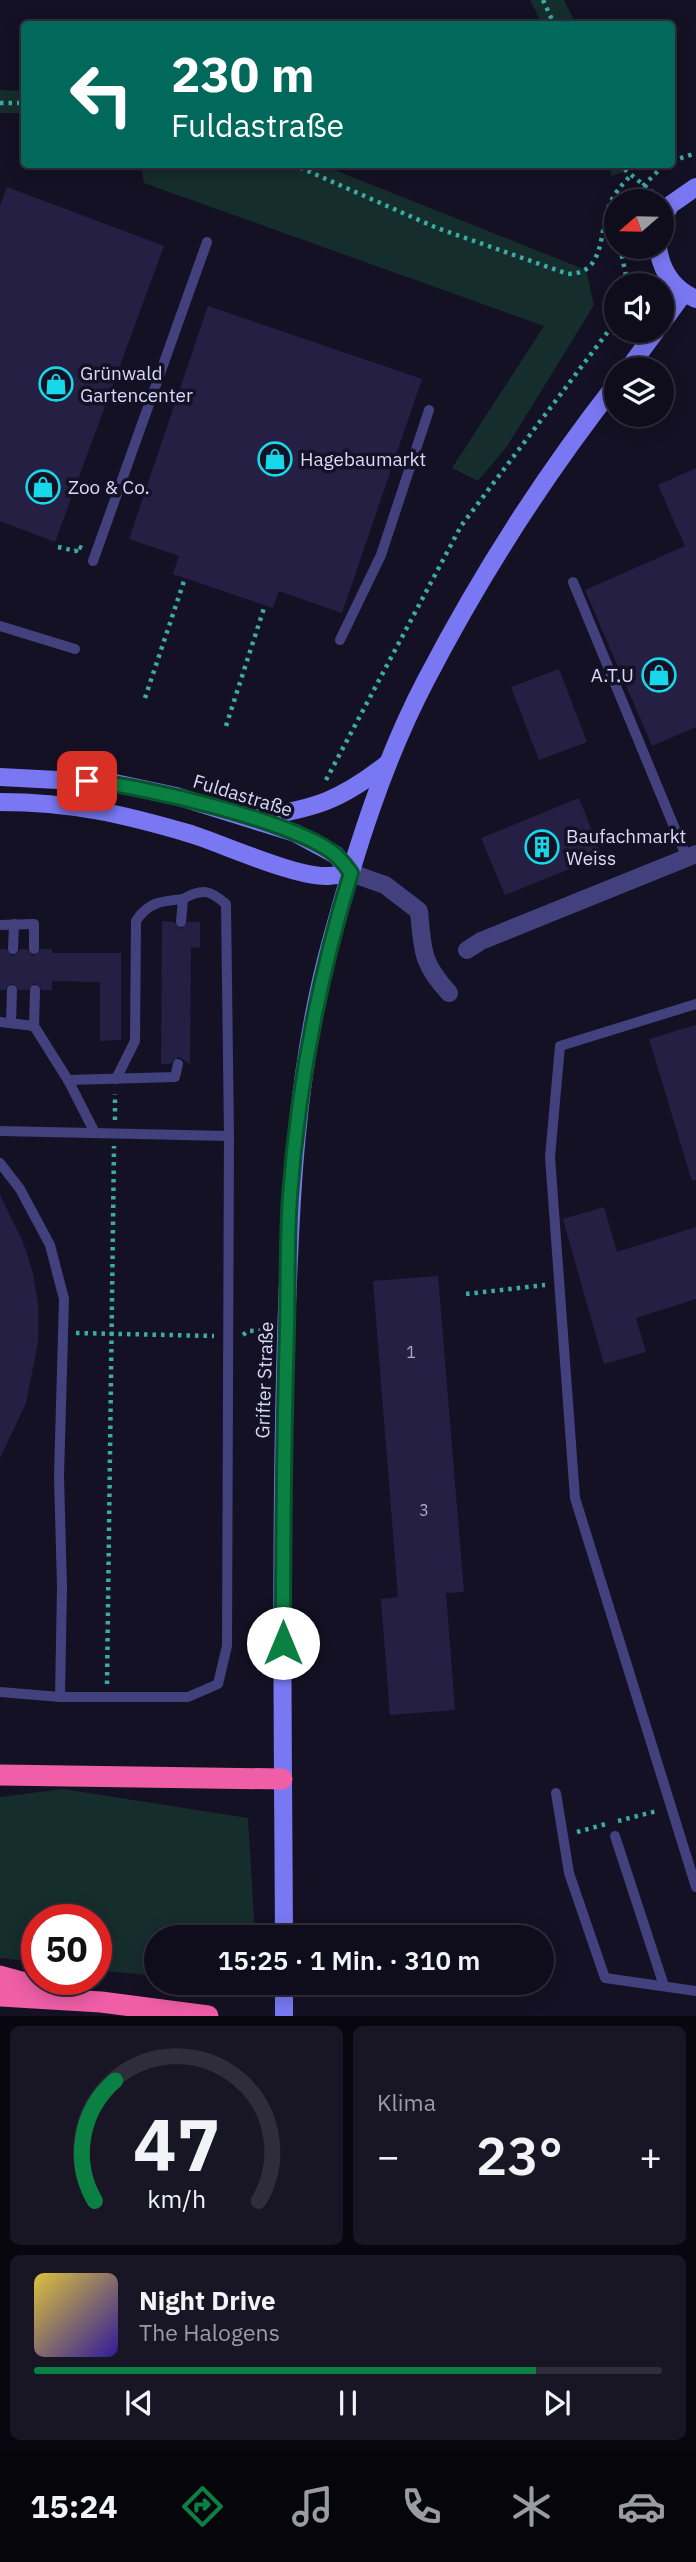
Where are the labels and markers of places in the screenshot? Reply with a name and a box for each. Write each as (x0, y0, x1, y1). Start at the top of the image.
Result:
place label: Grünwald Gartencenter (80, 361, 193, 407)
shop icon: Grünwald Gartencenter (37, 365, 75, 403)
shop icon: Hagebaumarkt (256, 440, 294, 478)
place label: Hagebaumarkt (300, 447, 426, 471)
shop icon: Zoo & Co. (24, 468, 62, 506)
place label: Zoo & Co. (68, 475, 150, 499)
shop icon: A.T.U (640, 656, 678, 694)
place label: A.T.U (591, 663, 634, 687)
pin (57, 751, 117, 811)
place label: Baufachmarkt Weiss (566, 824, 686, 870)
building icon: Baufachmarkt Weiss (523, 828, 561, 866)

